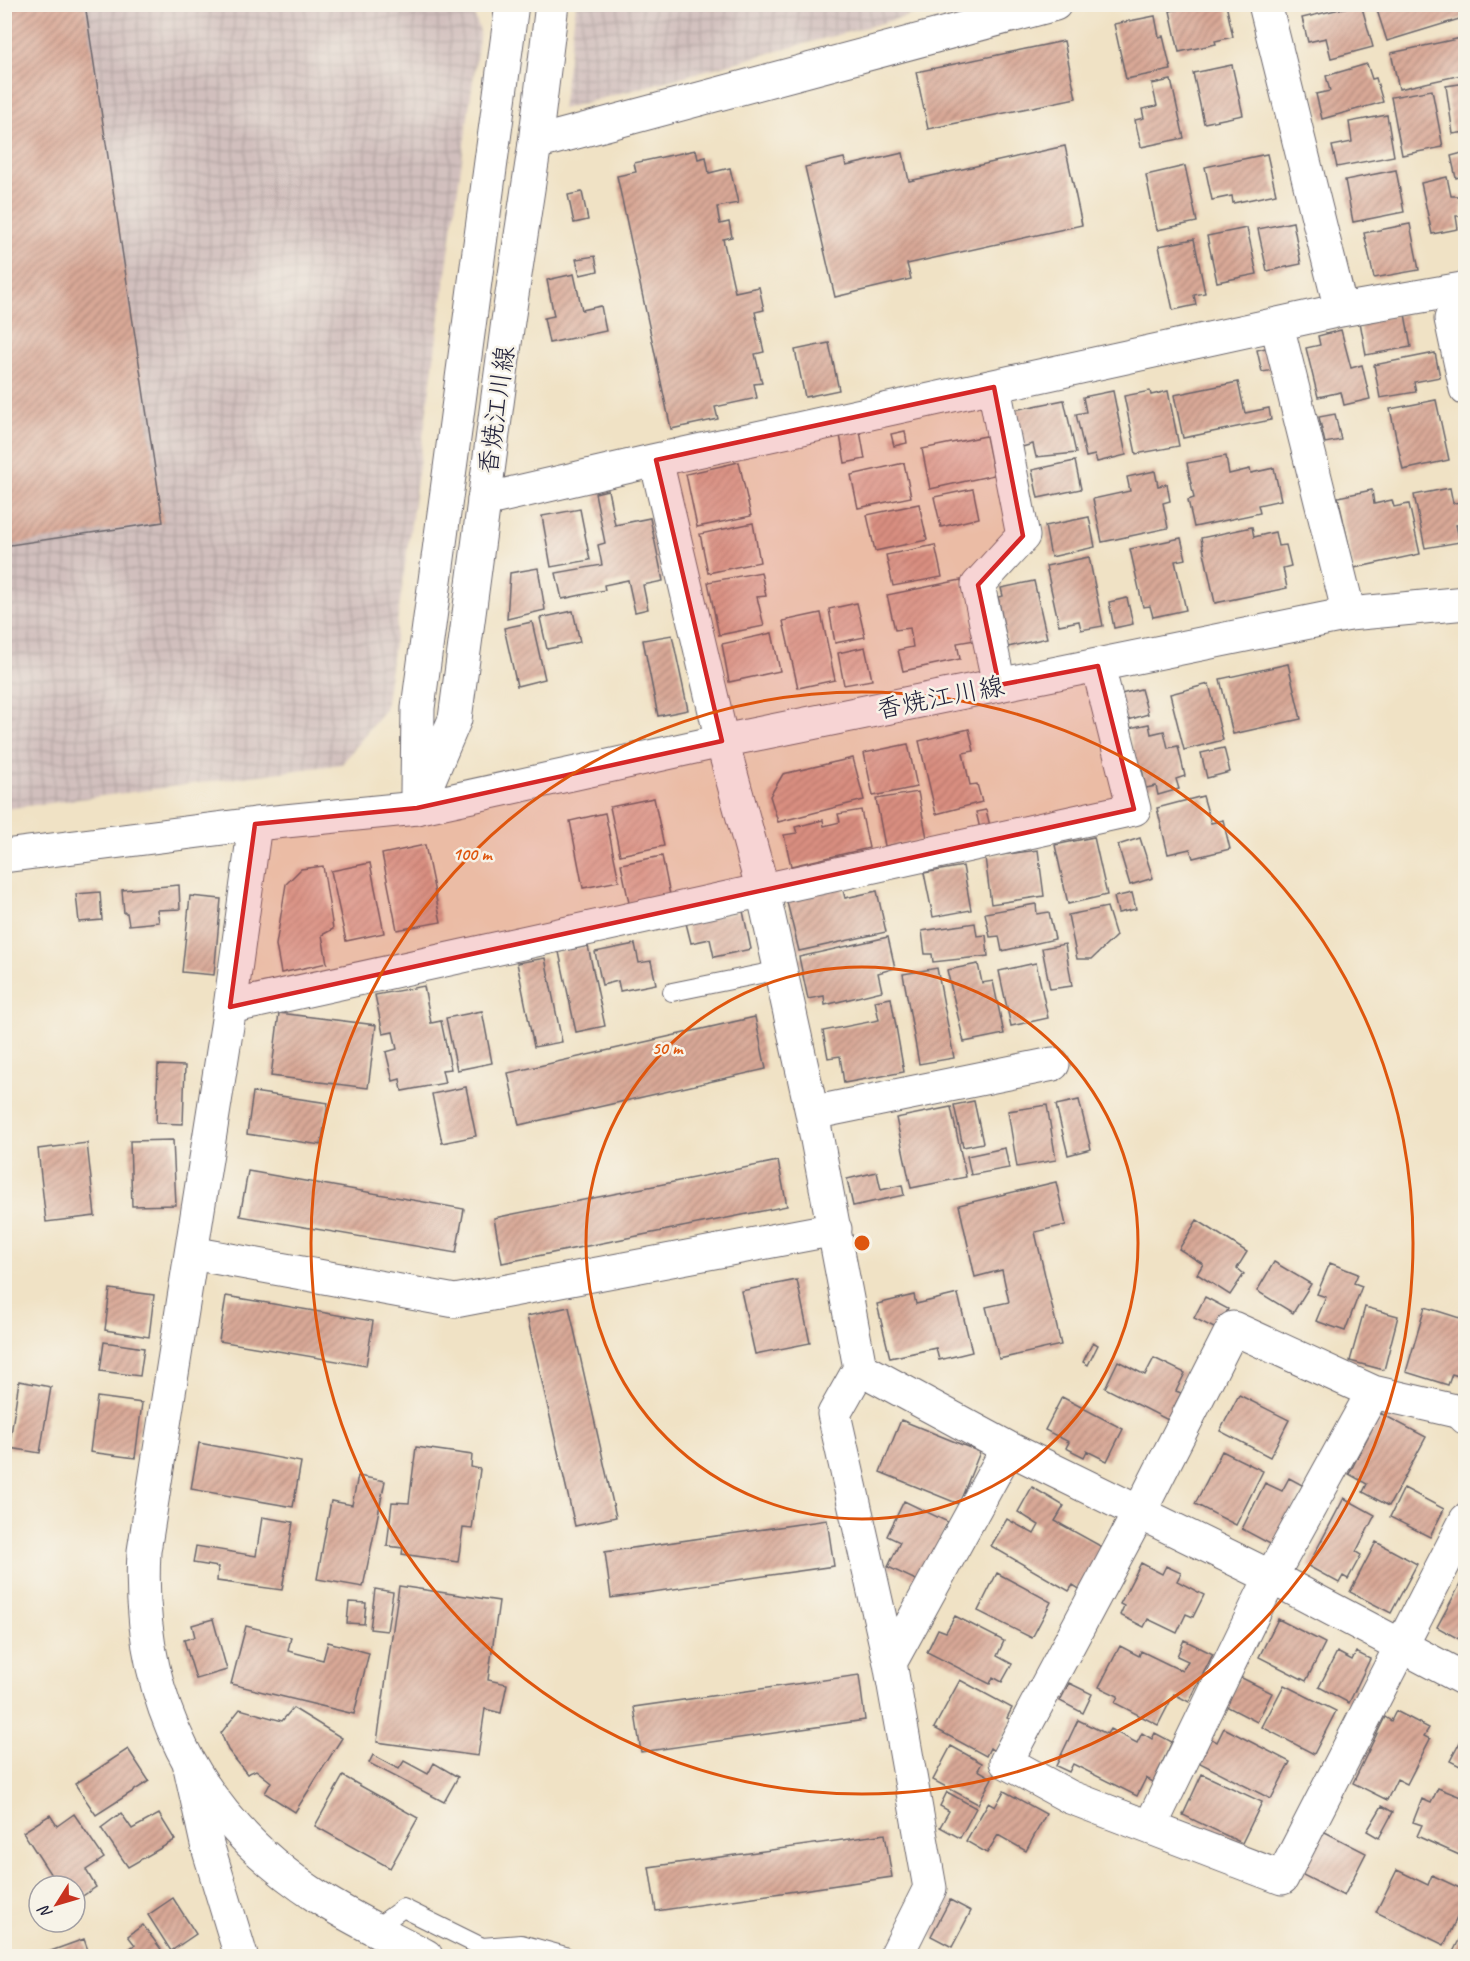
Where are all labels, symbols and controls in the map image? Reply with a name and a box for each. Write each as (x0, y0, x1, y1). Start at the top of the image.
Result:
street label: 香焼江川線 (471, 343, 522, 477)
street label: 香焼江川線 (873, 669, 1007, 726)
text: 100 m (453, 843, 493, 865)
text: 50 m (652, 1037, 684, 1059)
centre of rings (852, 1233, 872, 1253)
north arrow (27, 1874, 87, 1934)
text: N (33, 1900, 57, 1922)

